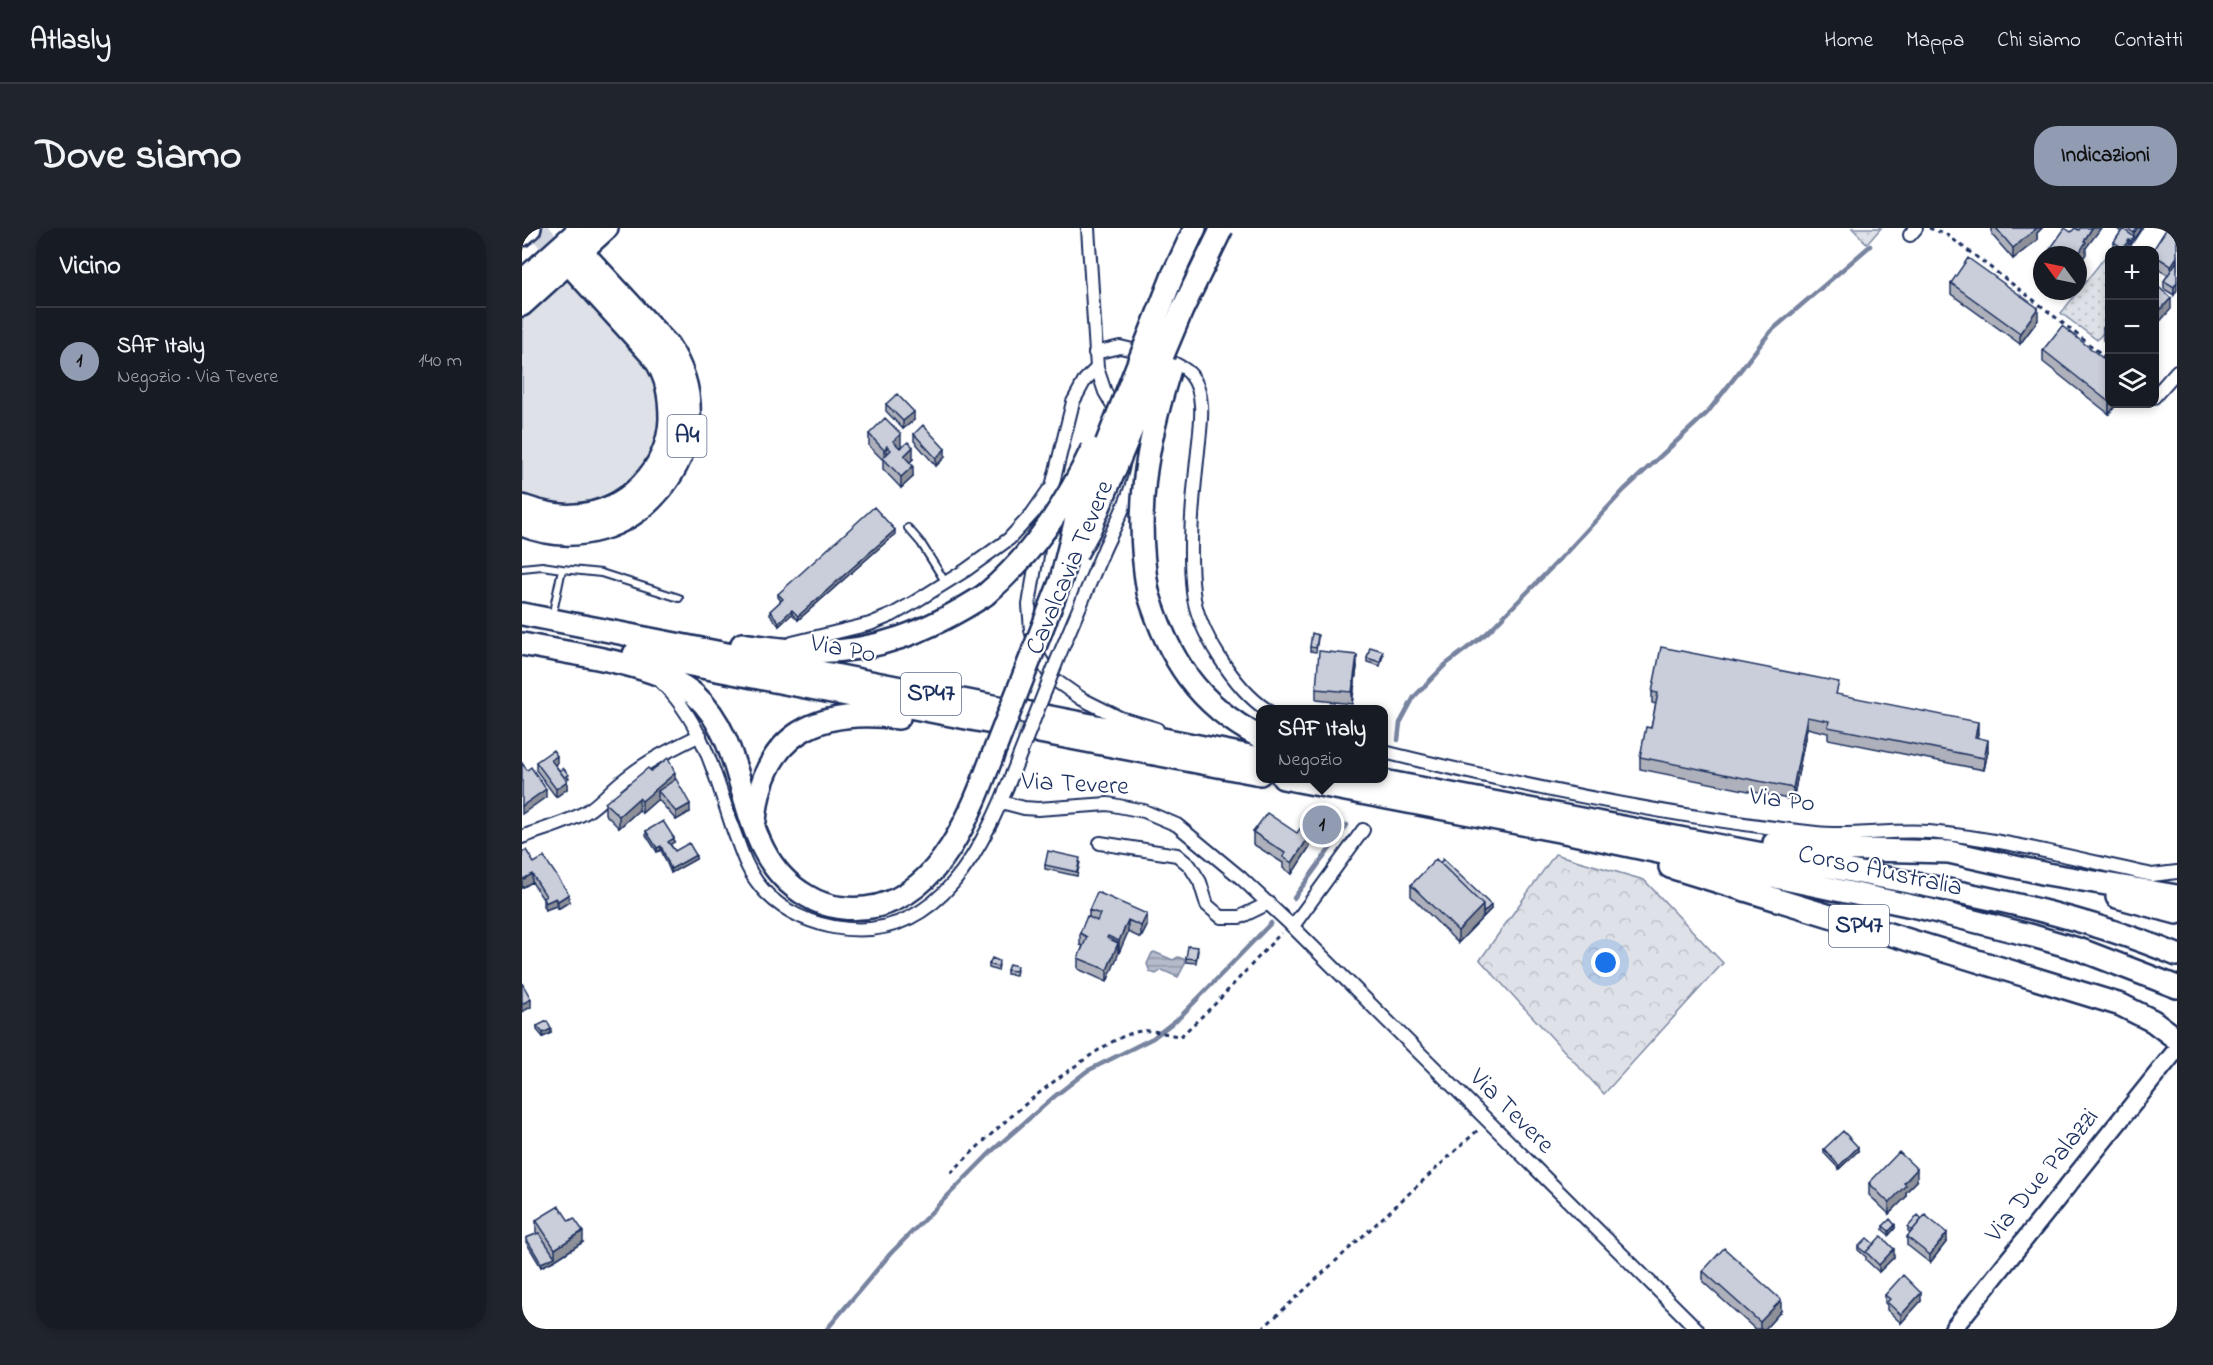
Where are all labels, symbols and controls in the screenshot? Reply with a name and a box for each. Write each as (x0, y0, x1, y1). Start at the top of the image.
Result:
text: Atlasly (30, 21, 111, 62)
text: Home (1824, 26, 1873, 56)
text: Mappa (1906, 26, 1964, 56)
text: Chi siamo (1997, 26, 2081, 56)
text: Contatti (2114, 26, 2183, 56)
text: Dove siamo (36, 126, 242, 187)
button: Indicazioni (2034, 126, 2177, 186)
north arrow (2033, 246, 2087, 300)
map controls (2105, 246, 2159, 408)
button: + (2105, 246, 2159, 300)
text: Vicino (60, 248, 121, 286)
button: − (2105, 300, 2159, 354)
text: SAF Italy (117, 331, 205, 363)
text: 1 (76, 347, 83, 376)
text: 140 m (418, 347, 462, 376)
button: layers (2105, 354, 2159, 408)
text: Negozio · Via Tevere (117, 363, 278, 392)
road number: A4 (668, 415, 706, 457)
street label: Cavalcavia Tevere (1017, 475, 1125, 661)
street label: Via Po (806, 625, 879, 675)
road number: SP47 (901, 673, 961, 715)
popup (1256, 705, 1388, 783)
text: SAF Italy (1278, 714, 1366, 746)
text: Negozio (1278, 746, 1342, 775)
street label: Via Tevere (1019, 763, 1130, 807)
street label: Via Po (1746, 778, 1817, 824)
pin: 1 (1302, 802, 1342, 848)
street label: Corso Australia (1794, 836, 1966, 908)
road number: SP47 (1829, 905, 1889, 947)
your location (1591, 948, 1620, 977)
street label: Via Tevere (1459, 1060, 1563, 1164)
street label: Via Due Palazzi (1976, 1101, 2109, 1252)

